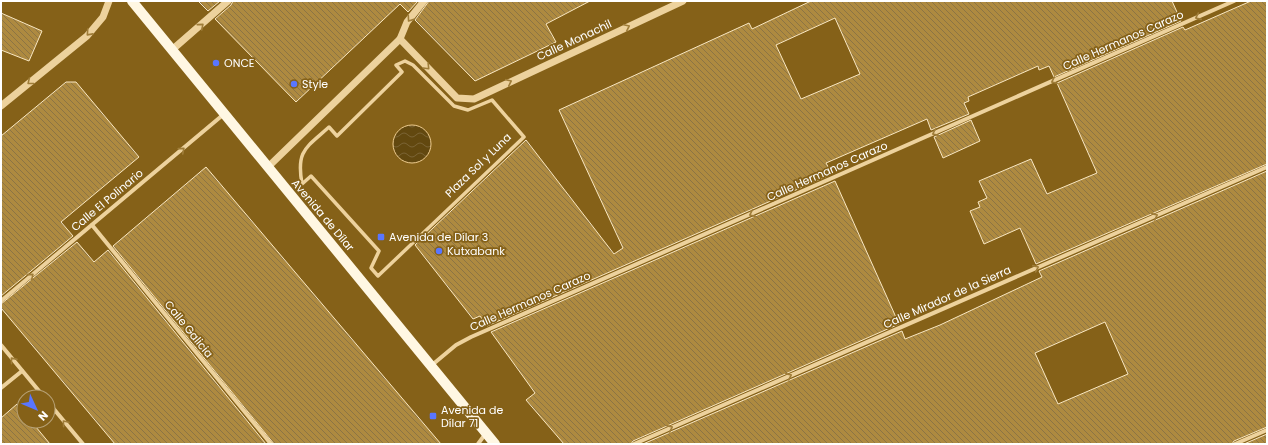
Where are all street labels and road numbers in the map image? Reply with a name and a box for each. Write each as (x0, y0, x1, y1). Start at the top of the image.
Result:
street label: Calle Hermanos Carazo (1060, 6, 1186, 74)
street label: Calle Monachil (534, 16, 614, 64)
street label: Plaza Sol y Luna (441, 129, 515, 201)
street label: Calle Hermanos Carazo (764, 137, 890, 205)
street label: Calle El Polinario (68, 165, 146, 235)
street label: Avenida de Dílar (288, 175, 358, 255)
street label: Calle Mirador de la Sierra (881, 262, 1013, 332)
street label: Calle Hermanos Carazo (467, 267, 593, 335)
street label: Calle Galicia (161, 297, 217, 361)

